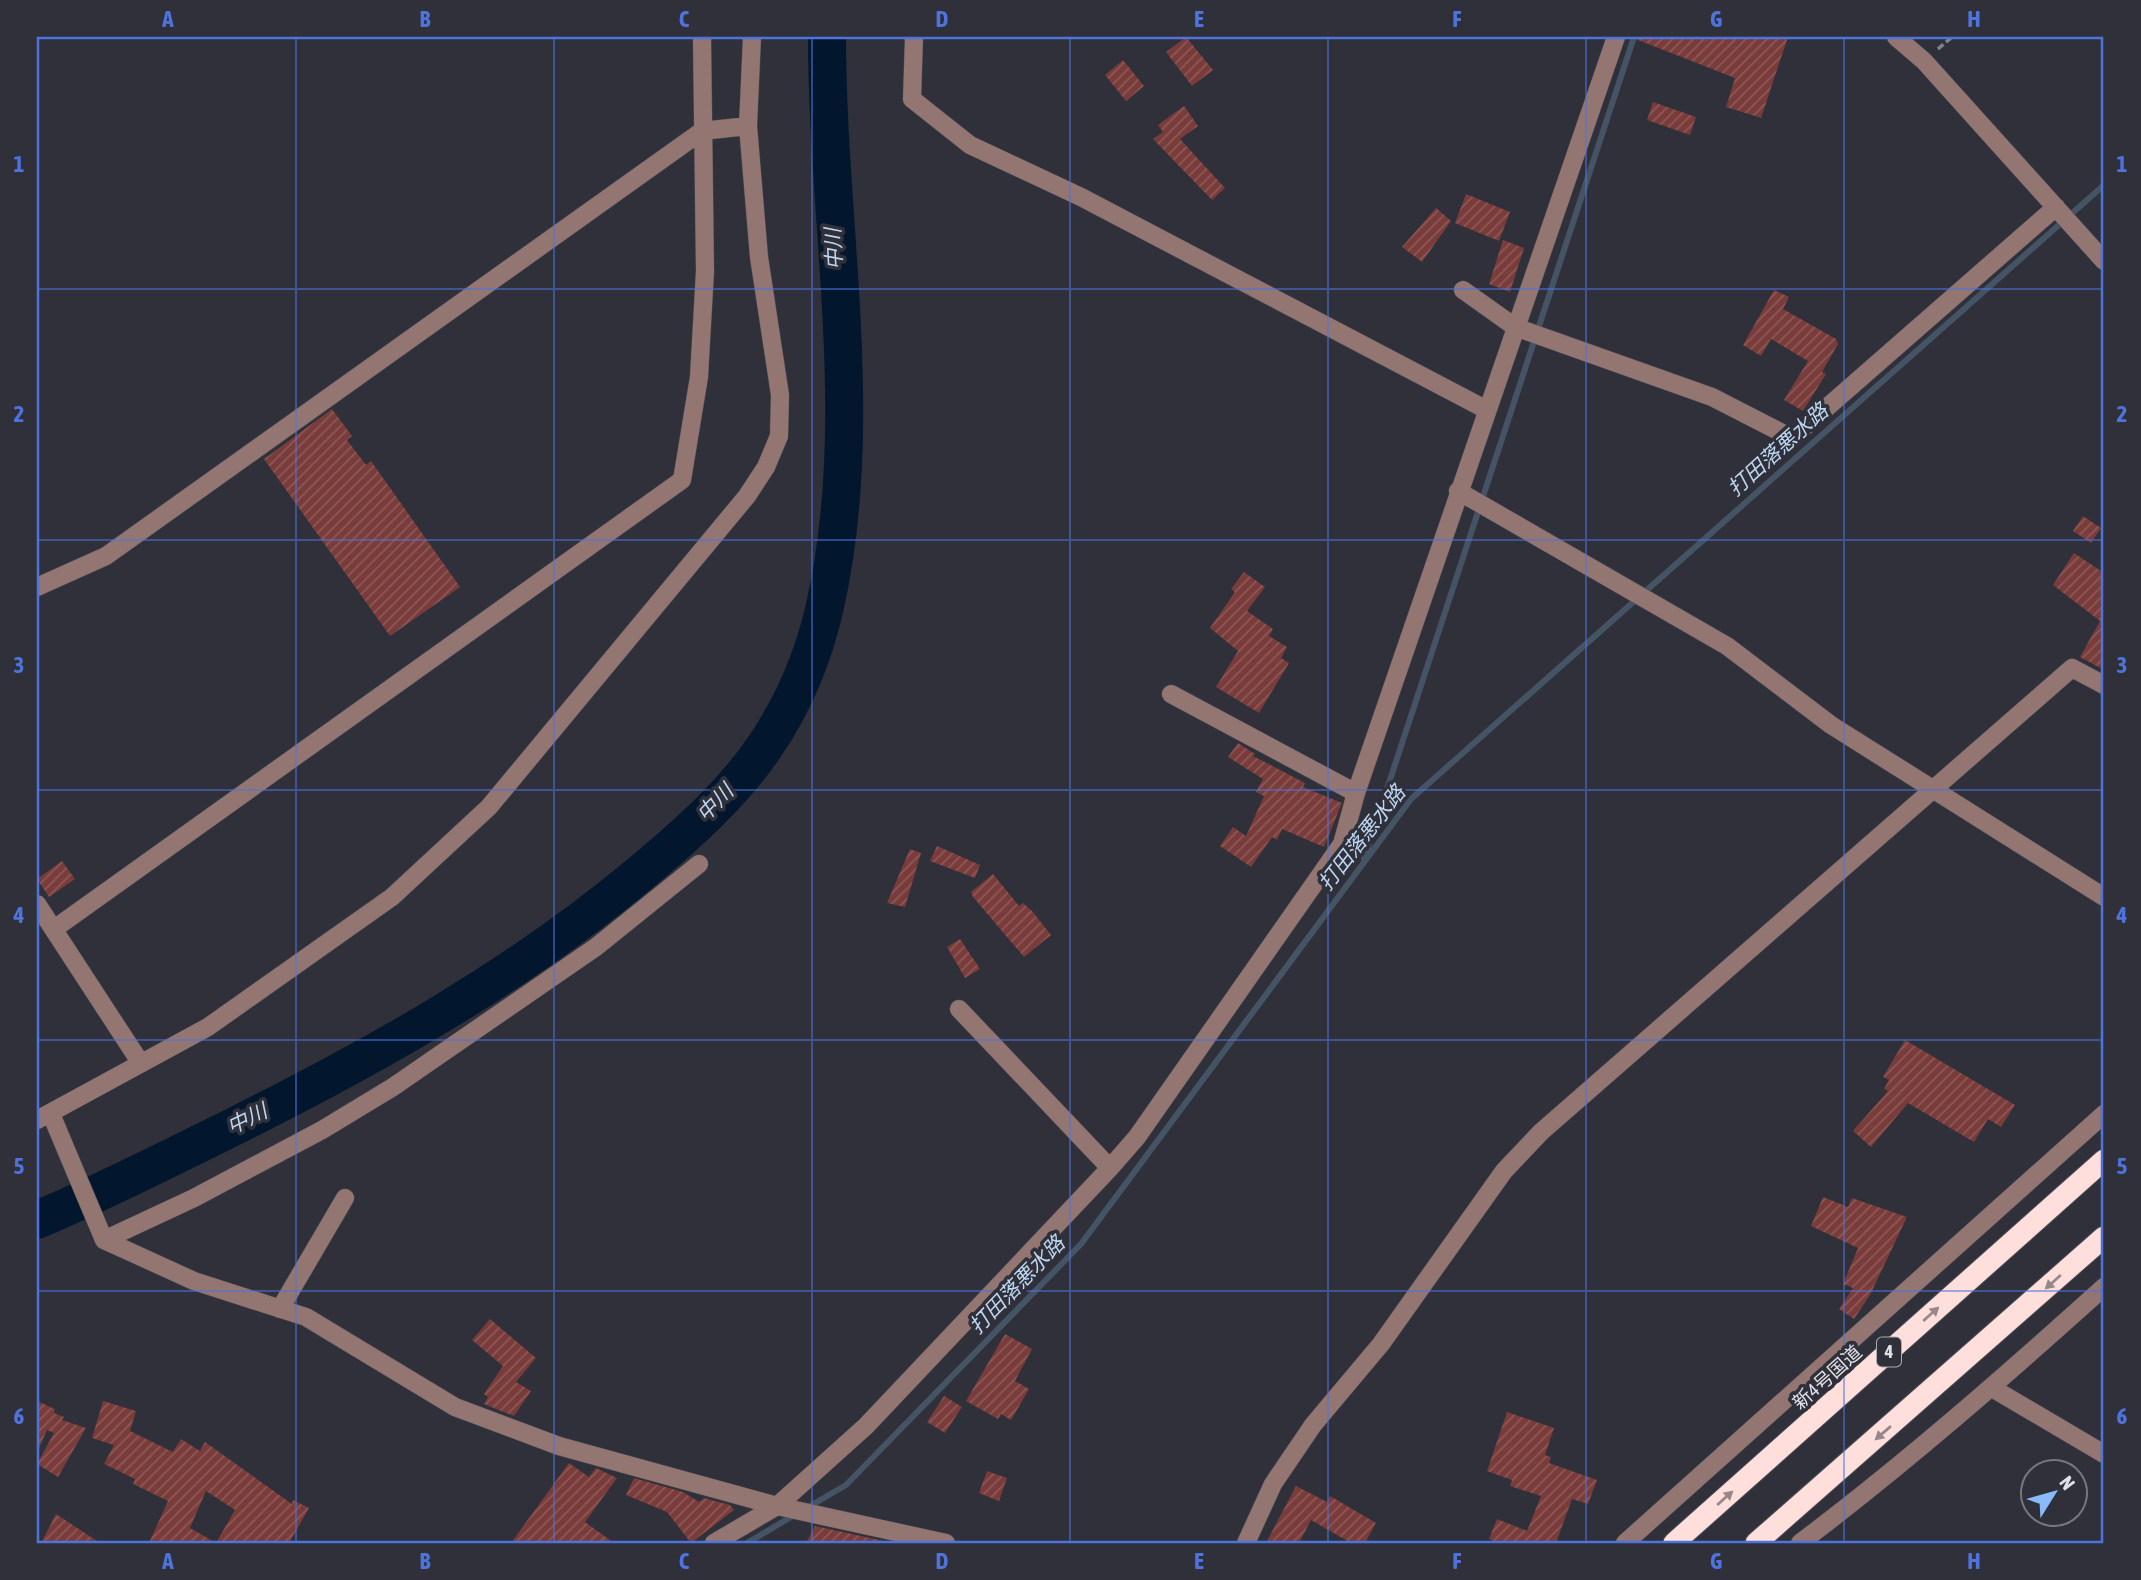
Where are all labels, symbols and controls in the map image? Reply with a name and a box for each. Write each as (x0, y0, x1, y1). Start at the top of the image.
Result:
text: A (161, 6, 174, 32)
text: B (420, 6, 431, 32)
text: C (679, 6, 690, 32)
text: D (936, 6, 949, 32)
text: E (1194, 6, 1204, 32)
text: F (1452, 6, 1462, 32)
text: G (1710, 6, 1722, 32)
text: H (1967, 6, 1981, 32)
text: 1 (14, 151, 25, 177)
text: 1 (2117, 151, 2128, 177)
water label: 中川 (820, 225, 846, 271)
water label: 打田落悪水路 (1722, 397, 1834, 500)
text: 2 (14, 401, 24, 427)
text: 2 (2117, 401, 2127, 427)
text: 3 (14, 652, 24, 678)
text: 3 (2117, 652, 2127, 678)
water label: 中川 (691, 777, 739, 826)
water label: 打田落悪水路 (1313, 779, 1411, 894)
text: 4 (13, 902, 25, 928)
text: 4 (2116, 902, 2128, 928)
water label: 中川 (222, 1097, 272, 1138)
text: 5 (14, 1153, 25, 1179)
text: 5 (2117, 1153, 2128, 1179)
water label: 打田落悪水路 (964, 1229, 1070, 1338)
one-way arrow (2044, 1274, 2062, 1290)
one-way arrow (1922, 1306, 1940, 1322)
road number: 4 (1877, 1338, 1901, 1366)
street label: 新4号国道 (1788, 1340, 1866, 1414)
text: 6 (14, 1403, 25, 1429)
text: 6 (2117, 1403, 2128, 1429)
one-way arrow (1874, 1425, 1892, 1441)
north arrow (2018, 1458, 2088, 1528)
text: N (2055, 1472, 2080, 1494)
one-way arrow (1716, 1490, 1734, 1506)
text: A (161, 1548, 174, 1574)
text: B (420, 1548, 431, 1574)
text: C (679, 1548, 690, 1574)
text: D (936, 1548, 949, 1574)
text: E (1194, 1548, 1204, 1574)
text: F (1452, 1548, 1462, 1574)
text: G (1710, 1548, 1722, 1574)
text: H (1967, 1548, 1981, 1574)

